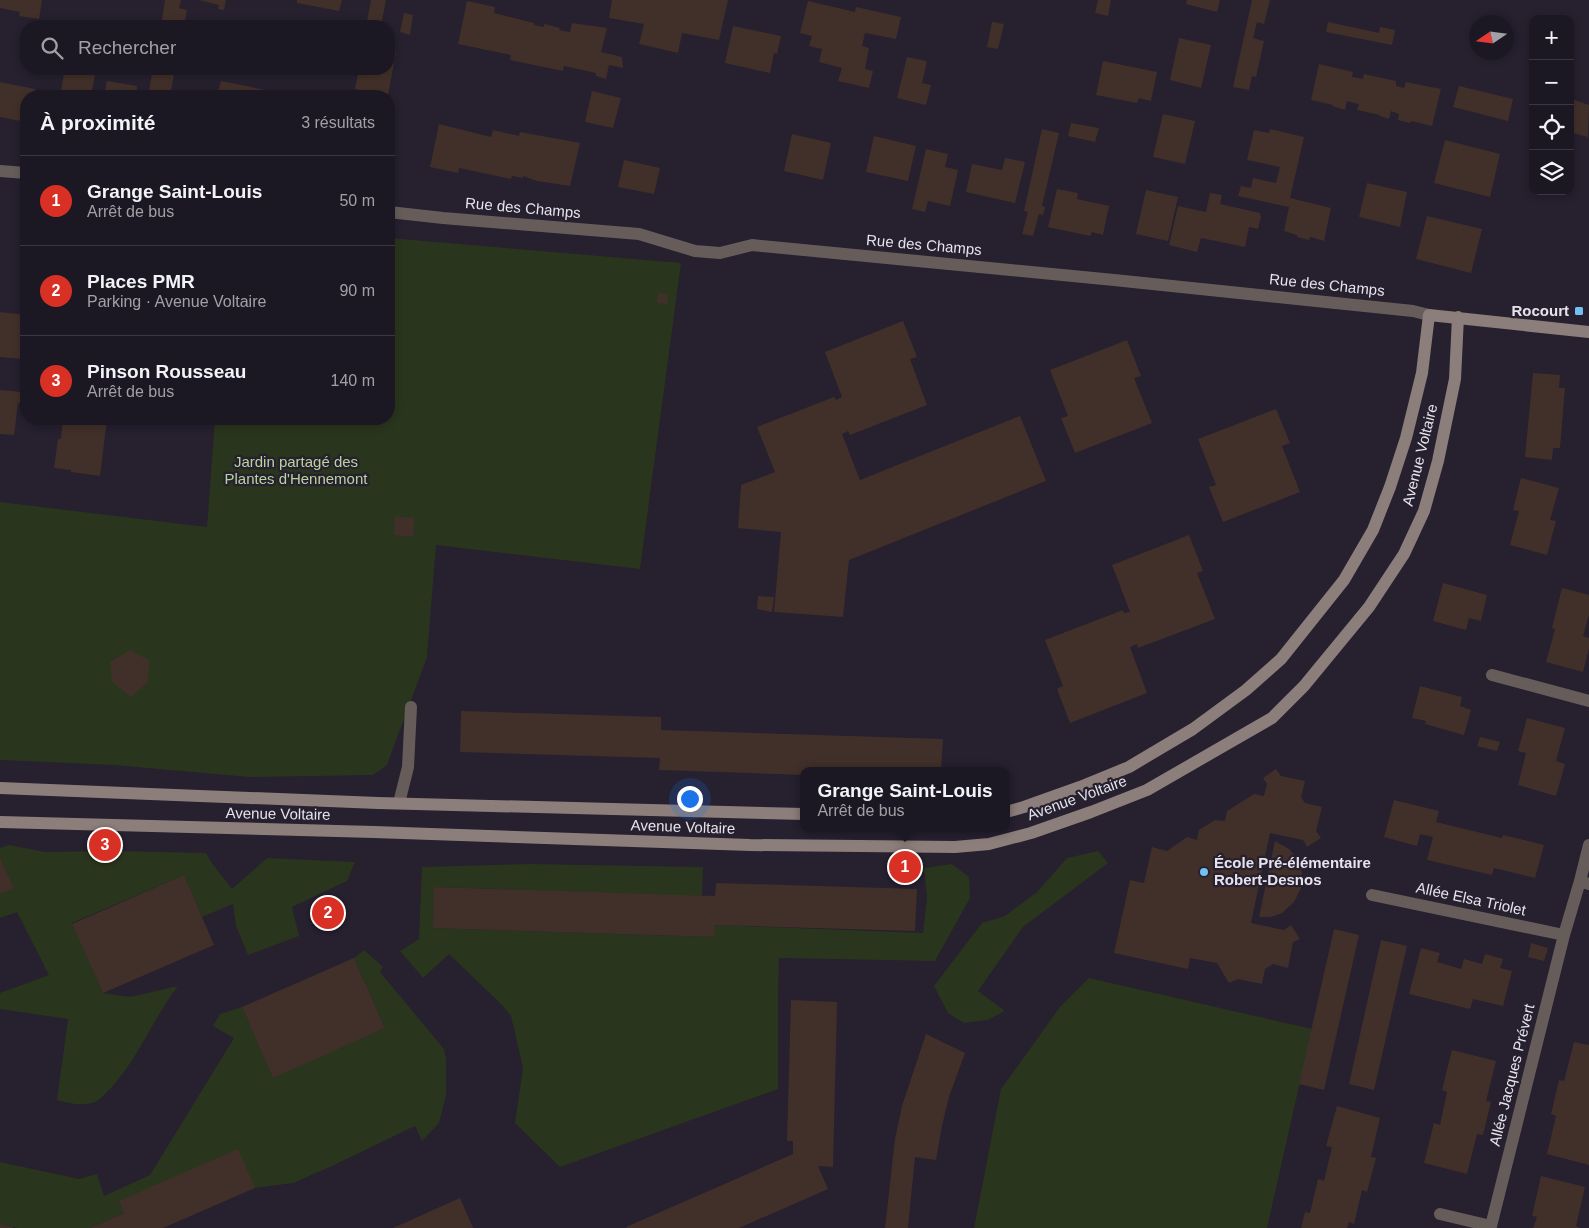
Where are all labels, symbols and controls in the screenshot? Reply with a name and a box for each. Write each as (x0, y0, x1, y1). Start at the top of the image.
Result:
north arrow (1469, 15, 1514, 60)
map controls (1529, 15, 1574, 195)
button: + (1529, 15, 1574, 60)
search box (20, 20, 395, 75)
icon: search (38, 34, 66, 62)
text: Rechercher (78, 37, 176, 58)
button: − (1529, 60, 1574, 105)
button: locate (1529, 105, 1574, 150)
text: À proximité (40, 111, 156, 134)
text: 3 résultats (301, 114, 375, 131)
button: layers (1529, 150, 1574, 195)
text: Grange Saint-Louis (87, 181, 262, 202)
text: 1 (52, 192, 60, 209)
text: 50 m (339, 192, 375, 209)
street label: Rue des Champs (465, 194, 582, 221)
text: Arrêt de bus (87, 203, 174, 220)
street label: Rue des Champs (866, 231, 983, 258)
street label: Rue des Champs (1269, 270, 1386, 299)
text: Places PMR (87, 271, 195, 292)
text: 2 (52, 282, 60, 299)
text: 90 m (339, 282, 375, 299)
text: Parking · Avenue Voltaire (87, 293, 266, 310)
place label: Rocourt (1512, 302, 1569, 319)
marker: Rocourt (1573, 305, 1585, 317)
text: Pinson Rousseau (87, 361, 246, 382)
text: 3 (52, 372, 60, 389)
text: 140 m (331, 372, 375, 389)
text: Arrêt de bus (87, 383, 174, 400)
street label: Avenue Voltaire (1399, 402, 1440, 508)
park label: Jardin partagé des Plantes d'Hennemont (225, 453, 368, 487)
popup (800, 767, 1010, 832)
street label: Avenue Voltaire (1025, 772, 1129, 823)
text: Grange Saint-Louis (817, 780, 993, 801)
your location (677, 786, 703, 812)
text: Arrêt de bus (817, 802, 905, 819)
street label: Avenue Voltaire (225, 804, 331, 823)
street label: Avenue Voltaire (630, 816, 736, 837)
pin: 3 (89, 826, 121, 864)
pin: 1 (889, 848, 921, 886)
place label: École Pré-élémentaire Robert-Desnos (1214, 854, 1371, 888)
marker: École Pré-élémentaire Robert-Desnos (1198, 866, 1210, 878)
street label: Allée Elsa Triolet (1415, 879, 1528, 919)
pin: 2 (312, 894, 344, 932)
street label: Allée Jacques Prévert (1486, 1001, 1538, 1148)

